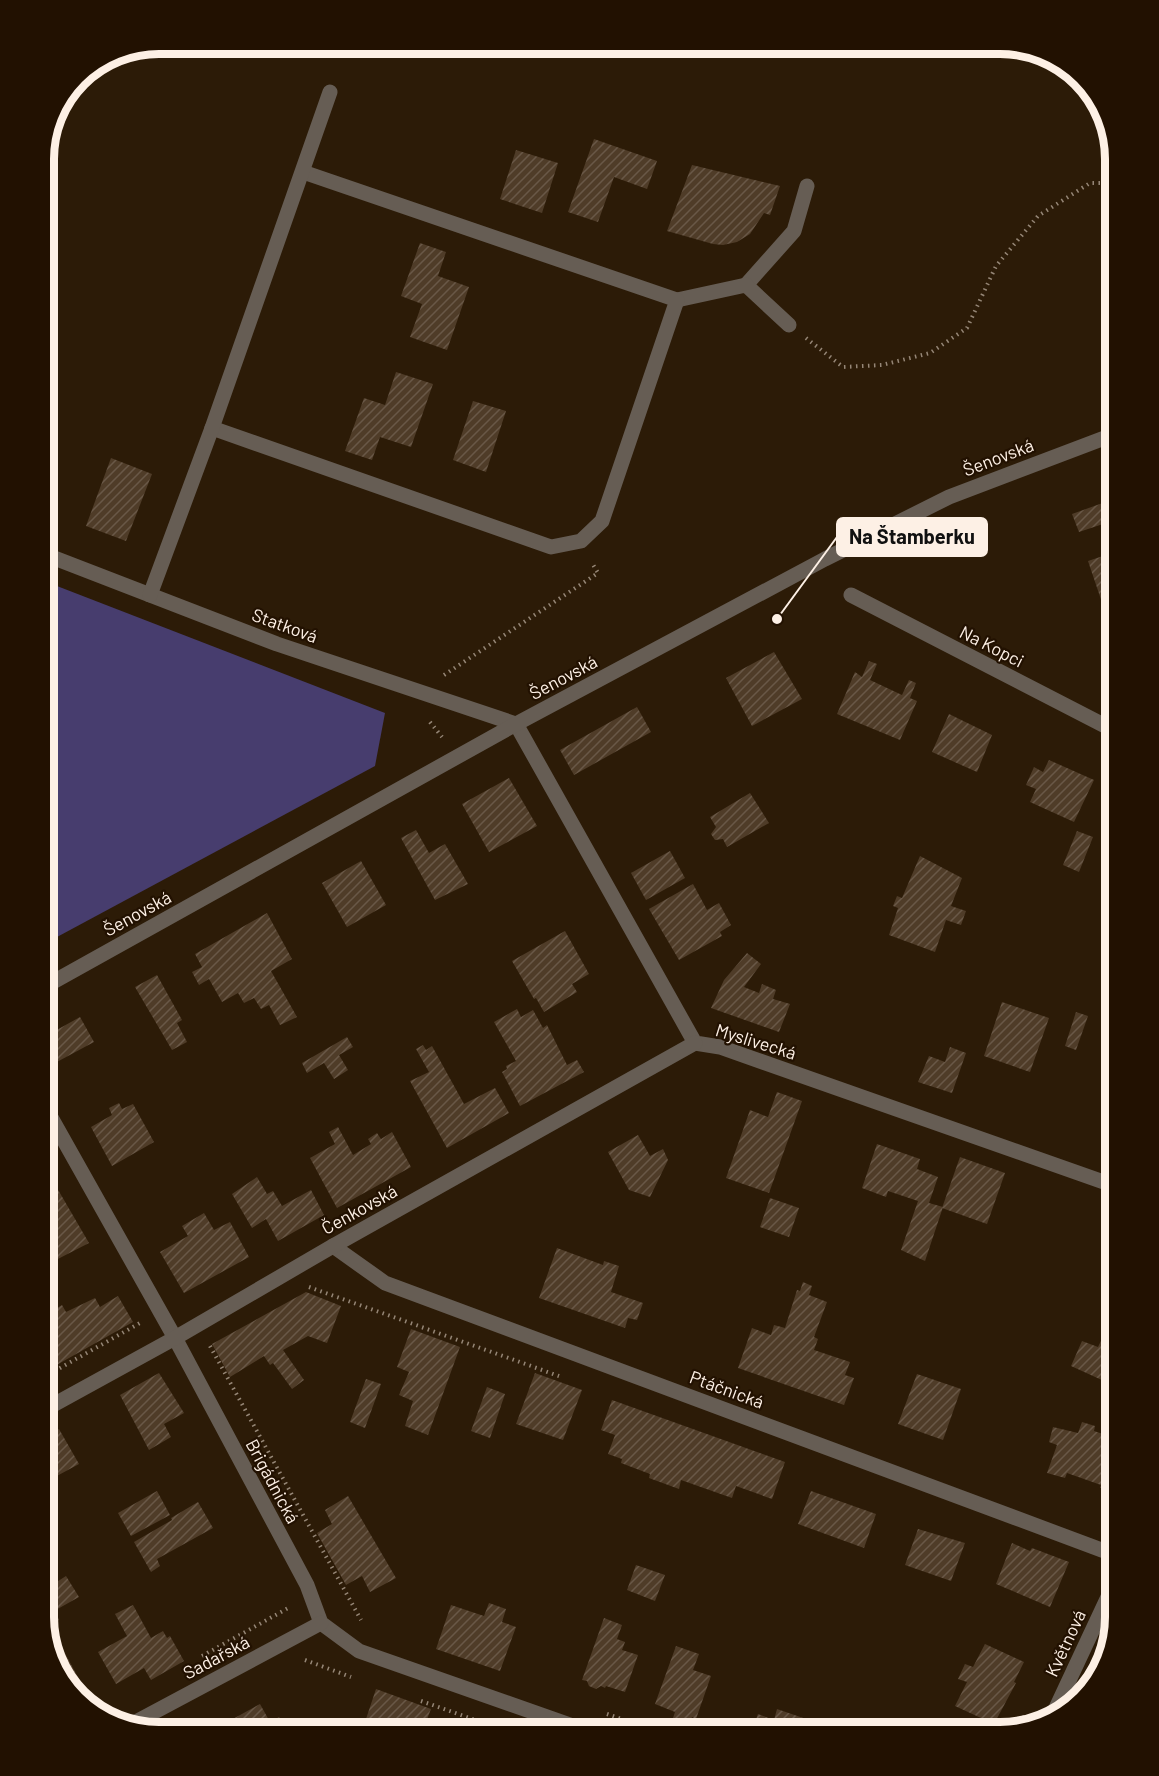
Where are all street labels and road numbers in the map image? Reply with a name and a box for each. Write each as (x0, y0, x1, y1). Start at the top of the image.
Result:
street label: Šenovská (960, 434, 1036, 480)
street label: Statková (249, 603, 321, 647)
street label: Na Kopci (956, 620, 1028, 672)
street label: Šenovská (525, 650, 601, 704)
street label: Šenovská (99, 885, 175, 941)
street label: Myslivecká (713, 1018, 799, 1064)
street label: Čenkovská (317, 1179, 401, 1239)
street label: Ptáčnická (687, 1365, 767, 1413)
street label: Brigádnická (242, 1435, 304, 1527)
street label: Květnová (1040, 1606, 1090, 1680)
street label: Sadařská (179, 1630, 253, 1684)

